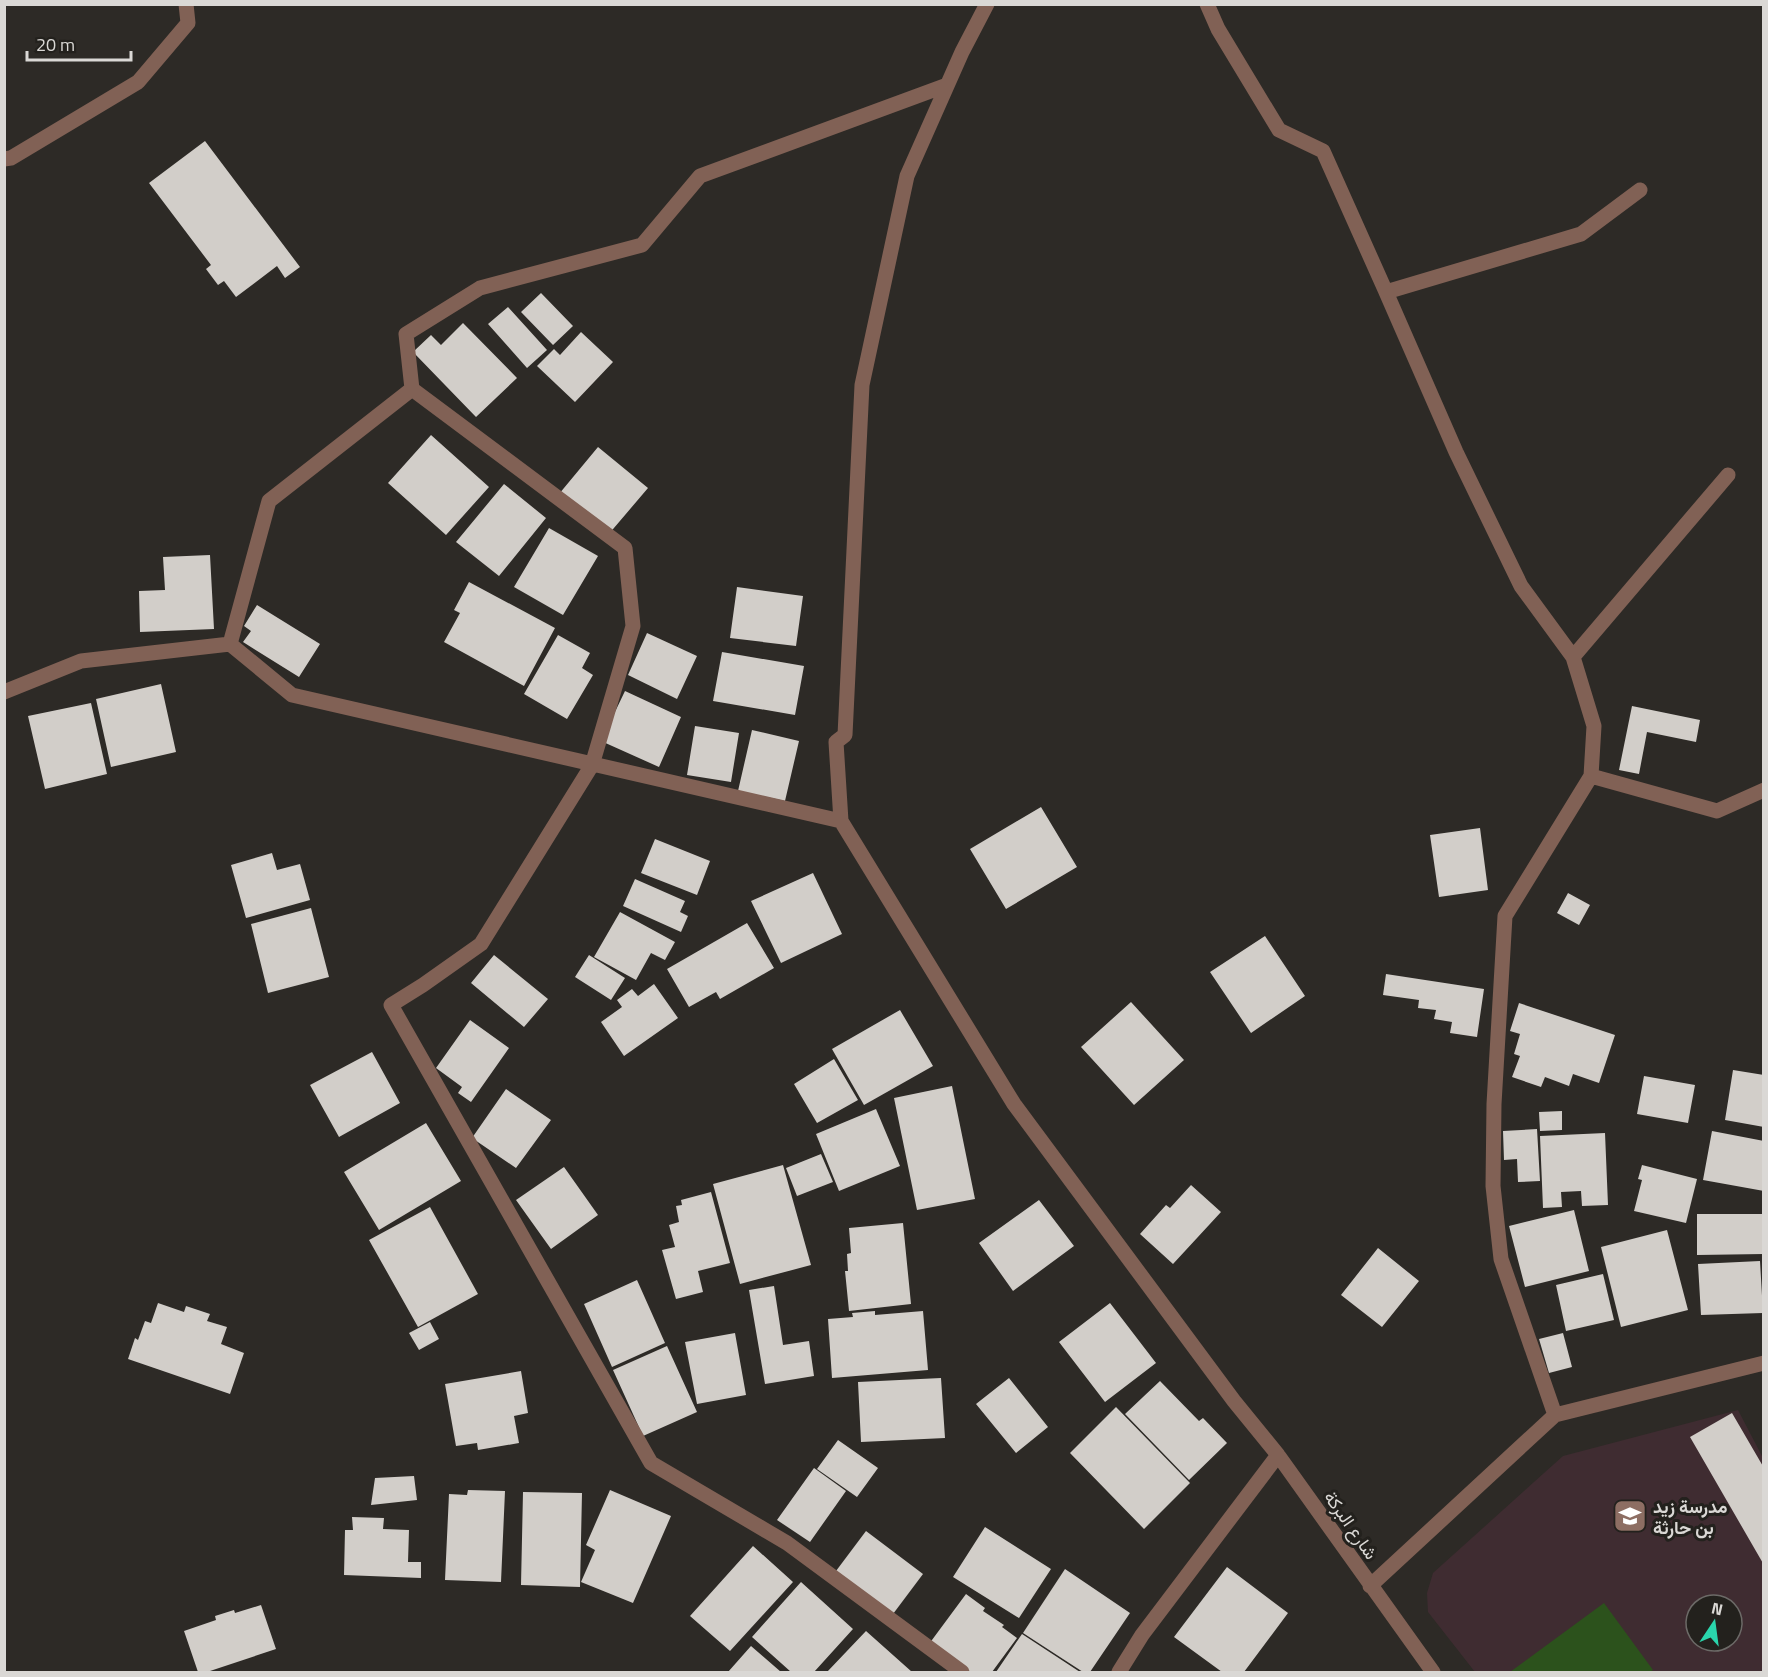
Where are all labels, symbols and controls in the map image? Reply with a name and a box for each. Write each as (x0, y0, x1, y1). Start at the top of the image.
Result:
scale bar (27, 24, 130, 62)
text: 20 m (36, 31, 75, 58)
street label: شارع البركة (1317, 1485, 1385, 1565)
place label: مدرسة زيد بن حارثة (1653, 1493, 1728, 1541)
school or university icon: مدرسة زيد بن حارثة (1612, 1498, 1648, 1534)
north arrow (1684, 1593, 1744, 1653)
text: N (1709, 1595, 1725, 1621)

